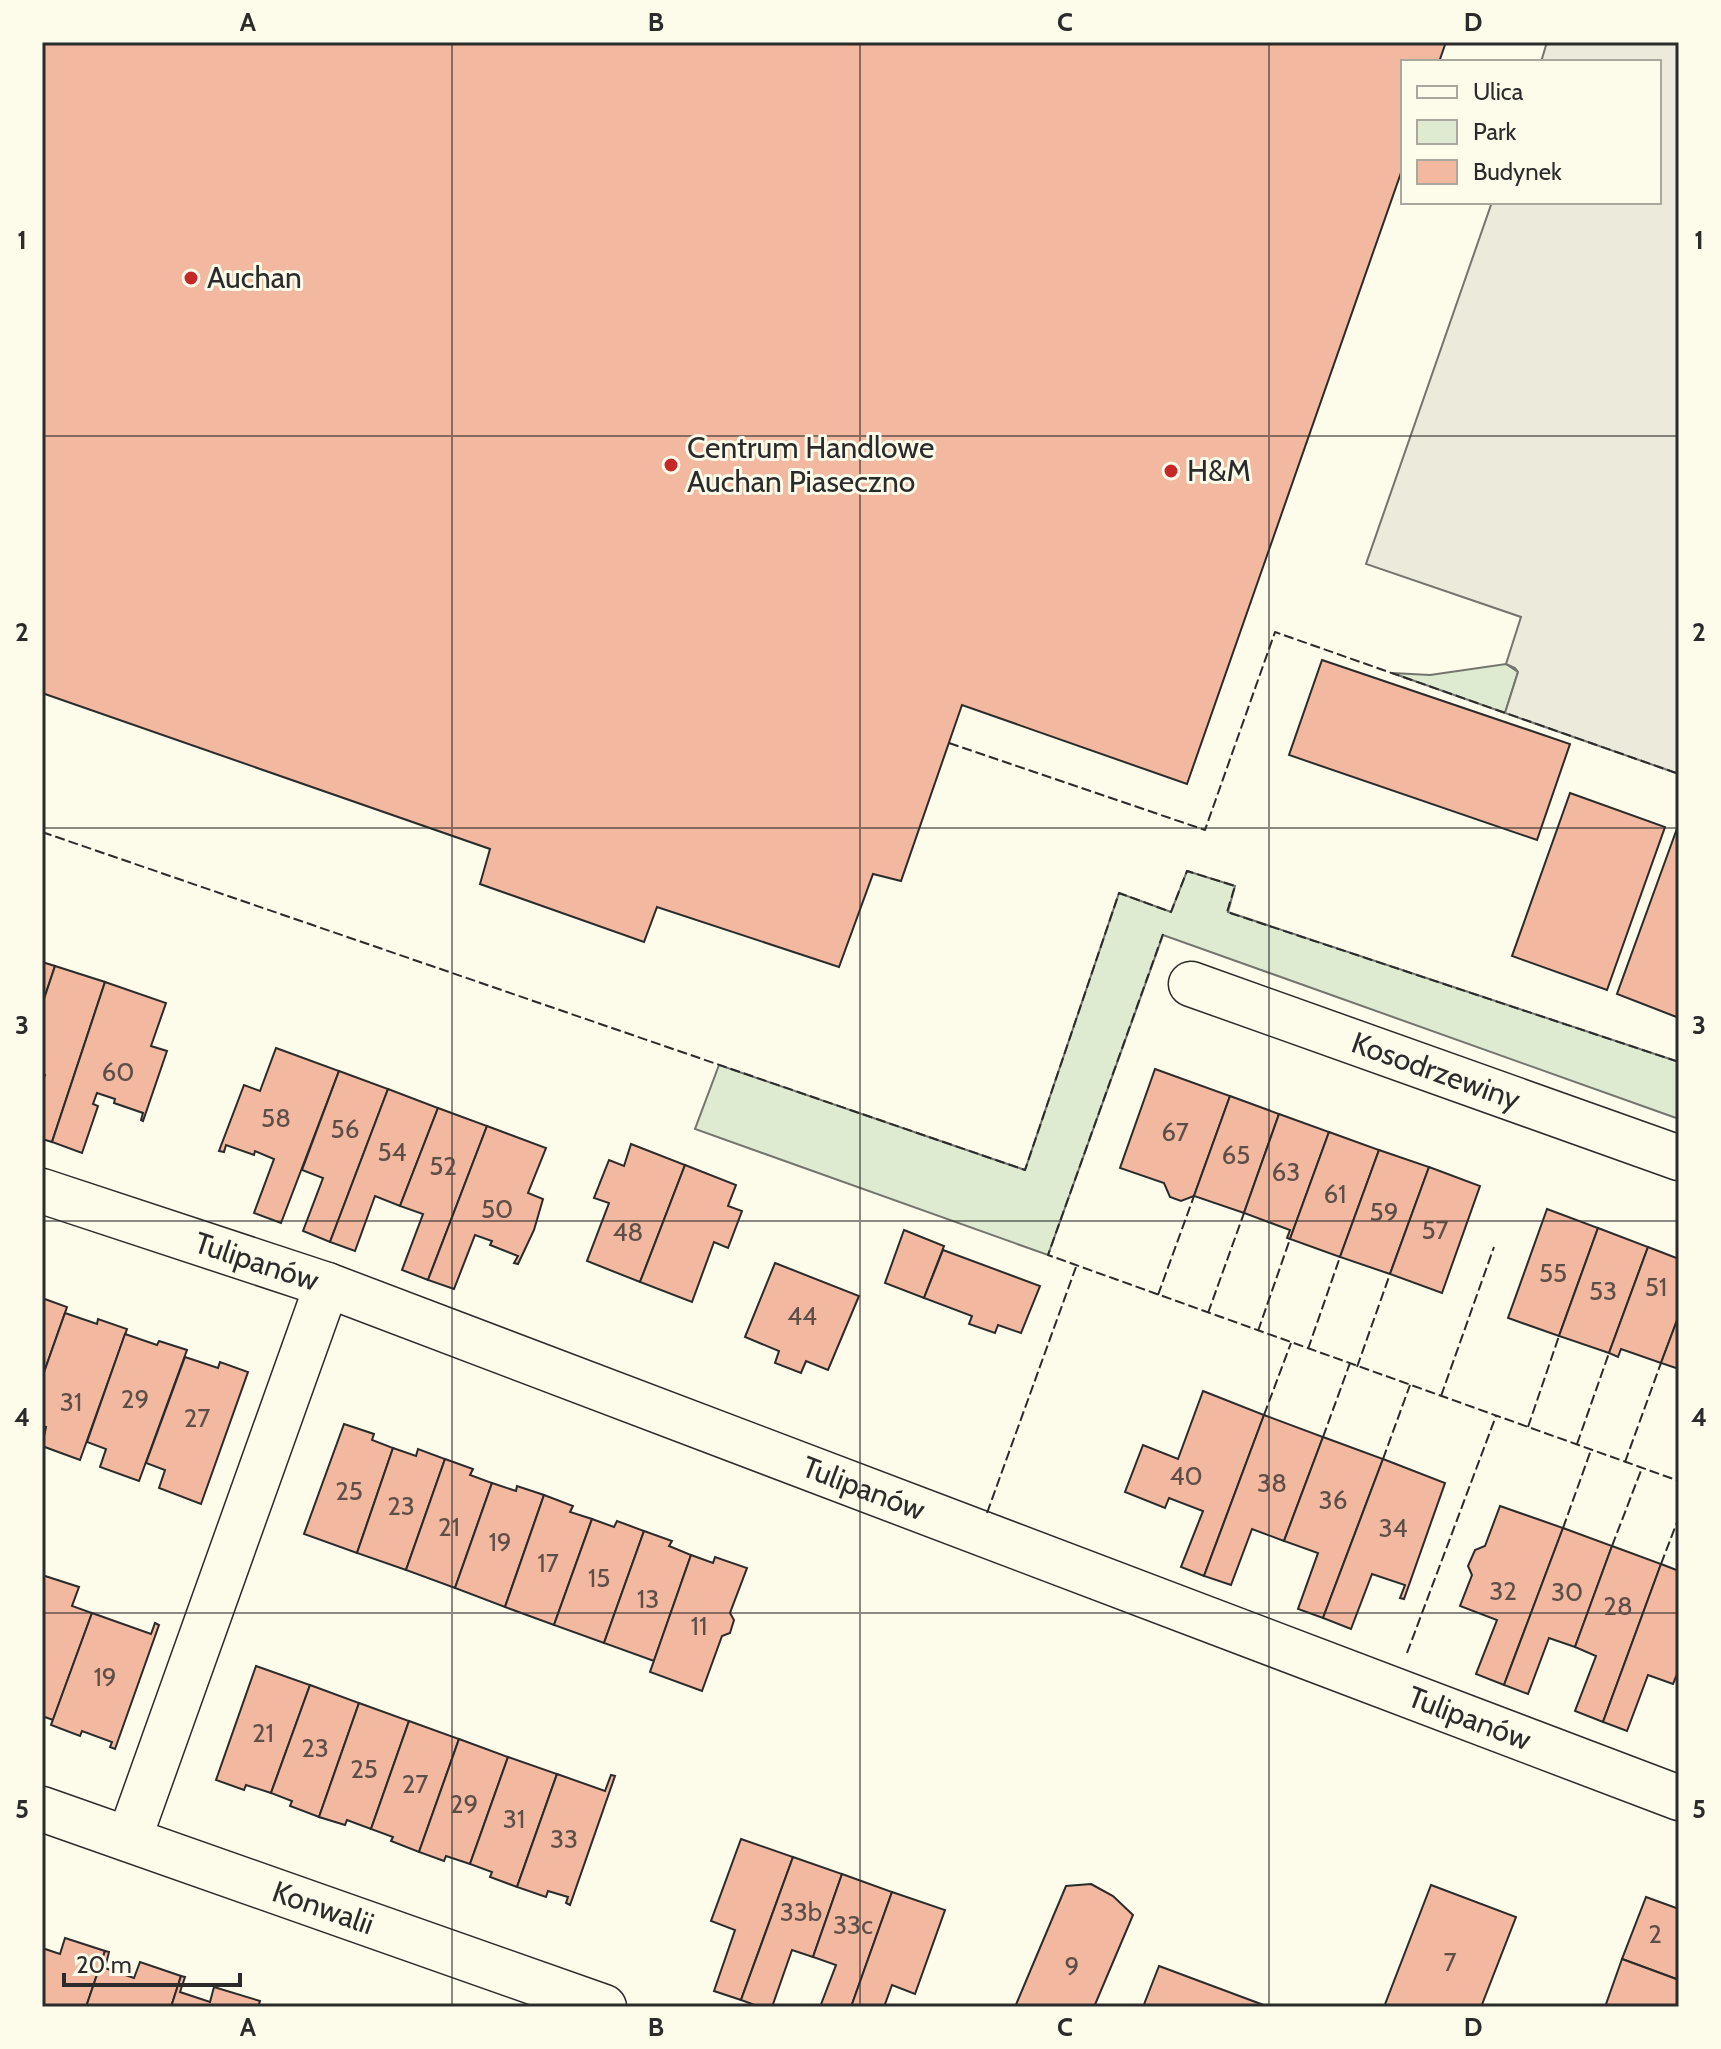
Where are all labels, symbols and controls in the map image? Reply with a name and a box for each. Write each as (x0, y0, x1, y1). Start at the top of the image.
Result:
text: A (240, 6, 257, 38)
text: B (648, 6, 664, 38)
text: C (1057, 6, 1073, 38)
text: D (1464, 6, 1482, 38)
legend (1401, 60, 1661, 204)
text: Ulica (1473, 77, 1524, 106)
text: Park (1473, 117, 1516, 146)
text: Budynek (1473, 157, 1562, 186)
text: 1 (17, 224, 27, 256)
text: 1 (1694, 224, 1704, 256)
place label: Auchan (207, 259, 302, 296)
marker: Auchan (182, 269, 200, 287)
place label: Centrum Handlowe Auchan Piaseczno (687, 429, 934, 500)
place label: H&M (1187, 452, 1251, 489)
marker: Centrum Handlowe Auchan Piaseczno (662, 456, 680, 474)
marker: H&M (1162, 462, 1180, 480)
text: 2 (15, 616, 29, 648)
text: 2 (1692, 616, 1706, 648)
text: 3 (15, 1009, 29, 1041)
text: 3 (1692, 1009, 1706, 1041)
street label: Kosodrzewiny (1347, 1024, 1525, 1118)
house number: 60 (102, 1056, 134, 1088)
house number: 58 (261, 1102, 291, 1134)
house number: 56 (331, 1113, 359, 1145)
house number: 67 (1161, 1116, 1189, 1148)
house number: 54 (377, 1136, 407, 1168)
house number: 65 (1222, 1139, 1250, 1171)
house number: 52 (429, 1150, 457, 1182)
house number: 63 (1272, 1156, 1300, 1188)
house number: 61 (1323, 1178, 1347, 1210)
house number: 50 (481, 1193, 513, 1225)
house number: 59 (1370, 1196, 1398, 1228)
house number: 57 (1421, 1214, 1449, 1246)
house number: 48 (613, 1216, 643, 1248)
street label: Tulipanów (190, 1224, 324, 1299)
house number: 55 (1539, 1257, 1567, 1289)
house number: 51 (1645, 1271, 1667, 1303)
house number: 53 (1589, 1275, 1617, 1307)
house number: 44 (787, 1300, 817, 1332)
house number: 29 (121, 1383, 149, 1415)
house number: 31 (60, 1386, 82, 1418)
text: 4 (14, 1401, 30, 1433)
text: 4 (1691, 1401, 1707, 1433)
house number: 27 (184, 1402, 210, 1434)
street label: Tulipanów (797, 1448, 931, 1528)
house number: 40 (1169, 1460, 1203, 1492)
house number: 38 (1257, 1467, 1287, 1499)
house number: 25 (335, 1475, 363, 1507)
house number: 36 (1319, 1484, 1347, 1516)
house number: 23 (387, 1490, 415, 1522)
house number: 21 (438, 1511, 460, 1543)
house number: 34 (1378, 1512, 1408, 1544)
house number: 19 (488, 1526, 512, 1558)
house number: 17 (537, 1547, 559, 1579)
house number: 15 (588, 1562, 610, 1594)
house number: 32 (1489, 1575, 1517, 1607)
house number: 30 (1551, 1576, 1583, 1608)
house number: 13 (637, 1583, 659, 1615)
house number: 28 (1603, 1590, 1633, 1622)
house number: 11 (691, 1610, 707, 1642)
house number: 19 (93, 1661, 117, 1693)
street label: Tulipanów (1403, 1678, 1537, 1758)
house number: 21 (252, 1717, 274, 1749)
house number: 23 (301, 1732, 329, 1764)
house number: 25 (350, 1753, 378, 1785)
house number: 27 (402, 1768, 428, 1800)
house number: 29 (450, 1788, 478, 1820)
text: 5 (15, 1793, 29, 1825)
text: 5 (1692, 1793, 1706, 1825)
house number: 31 (503, 1803, 525, 1835)
house number: 33 (550, 1823, 578, 1855)
street label: Konwalii (268, 1873, 379, 1942)
house number: 33b (780, 1896, 822, 1928)
house number: 33c (833, 1909, 873, 1941)
house number: 2 (1648, 1918, 1662, 1950)
scale bar (64, 1937, 240, 1987)
house number: 7 (1443, 1946, 1457, 1978)
text: 20 m (76, 1950, 132, 1979)
house number: 9 (1065, 1950, 1079, 1982)
text: A (240, 2011, 257, 2043)
text: B (648, 2011, 664, 2043)
text: C (1057, 2011, 1073, 2043)
text: D (1464, 2011, 1482, 2043)

